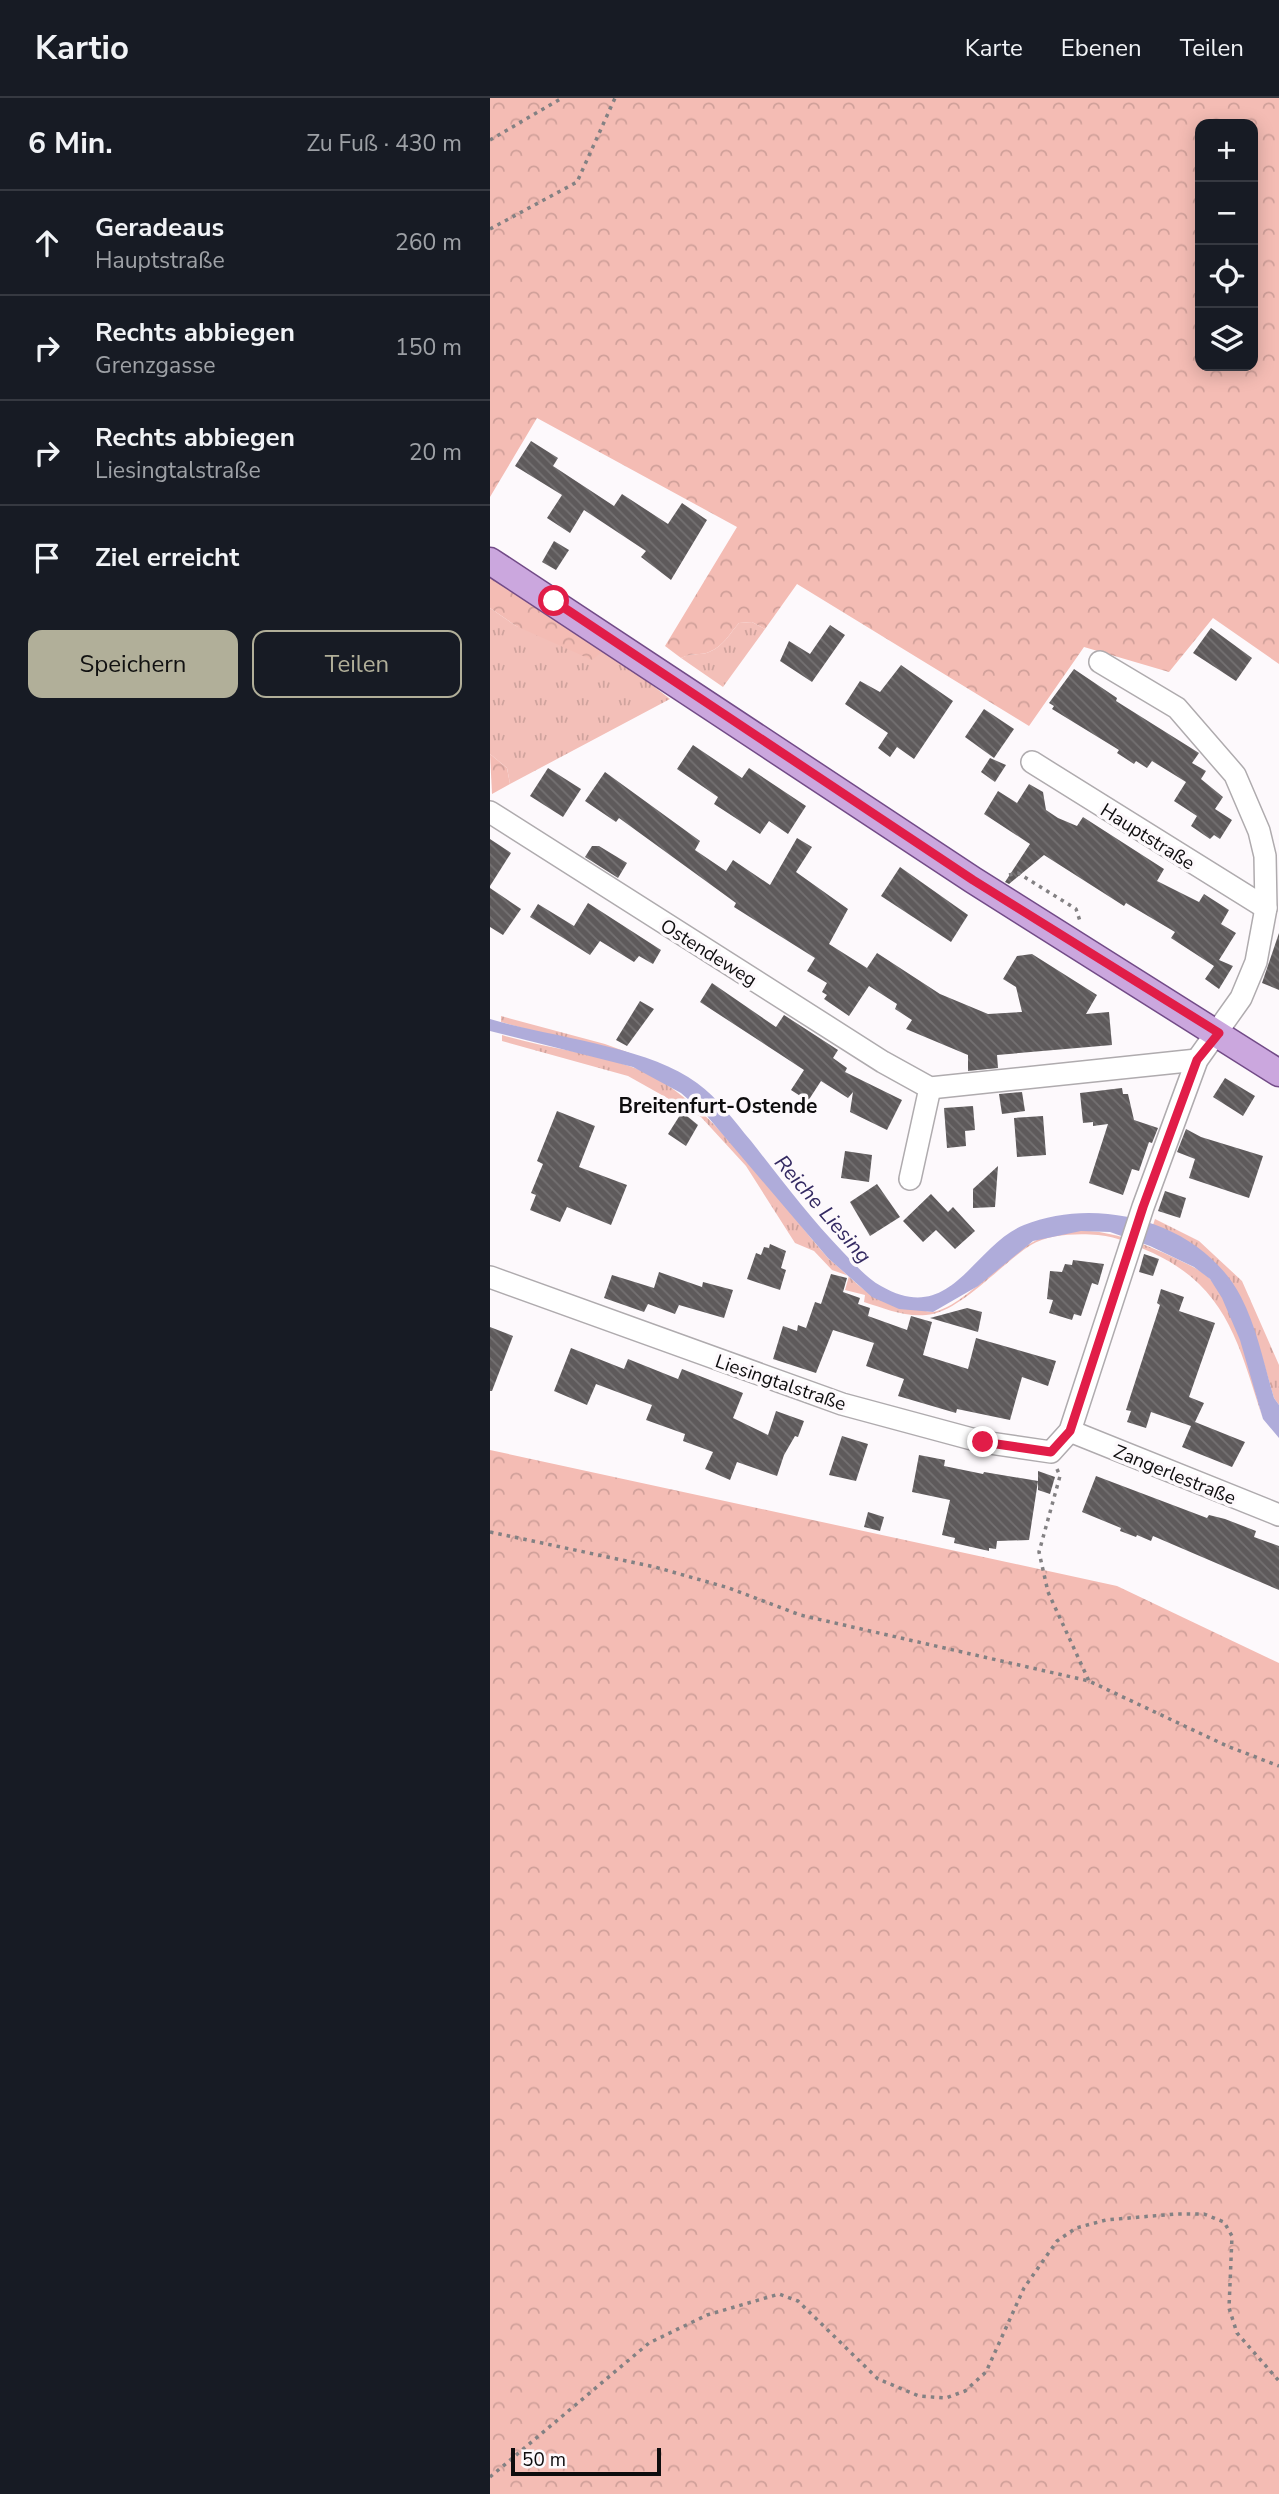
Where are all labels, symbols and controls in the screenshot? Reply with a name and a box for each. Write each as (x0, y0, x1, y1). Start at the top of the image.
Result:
text: Kartio (35, 26, 129, 71)
text: Karte (965, 32, 1023, 64)
text: Ebenen (1061, 32, 1142, 64)
text: Teilen (1180, 32, 1244, 64)
map controls (1195, 119, 1258, 371)
button: + (1195, 119, 1258, 182)
text: 6 Min. (28, 123, 113, 164)
text: Zu Fuß · 430 m (306, 128, 462, 159)
button: − (1195, 182, 1258, 245)
text: Geradeaus (95, 210, 224, 245)
icon: ahead (28, 224, 66, 262)
text: 260 m (395, 227, 462, 258)
text: Hauptstraße (95, 245, 225, 276)
button: locate (1195, 245, 1258, 308)
button: layers (1195, 308, 1258, 371)
text: Rechts abbiegen (95, 315, 295, 350)
icon: right (28, 329, 66, 367)
text: 150 m (395, 332, 462, 363)
text: Grenzgasse (95, 350, 216, 381)
text: Rechts abbiegen (95, 420, 295, 455)
icon: right (28, 434, 66, 472)
text: 20 m (409, 437, 462, 468)
text: Liesingtalstraße (95, 455, 261, 486)
icon: arrive (28, 539, 66, 577)
text: Ziel erreicht (95, 540, 239, 575)
route start (538, 585, 569, 616)
button: Speichern (28, 630, 238, 698)
button: Teilen (252, 630, 462, 698)
street label: Hauptstraße (1095, 797, 1200, 876)
street label: Ostendeweg (655, 913, 762, 993)
district label: Breitenfurt-Ostende (619, 1092, 817, 1120)
water label: Reiche Liesing (768, 1149, 878, 1269)
street label: Liesingtalstraße (712, 1348, 850, 1418)
route end (967, 1426, 998, 1457)
street label: Zangerlestraße (1110, 1439, 1240, 1511)
scale bar (511, 2445, 662, 2477)
text: 50 m (522, 2447, 566, 2473)

